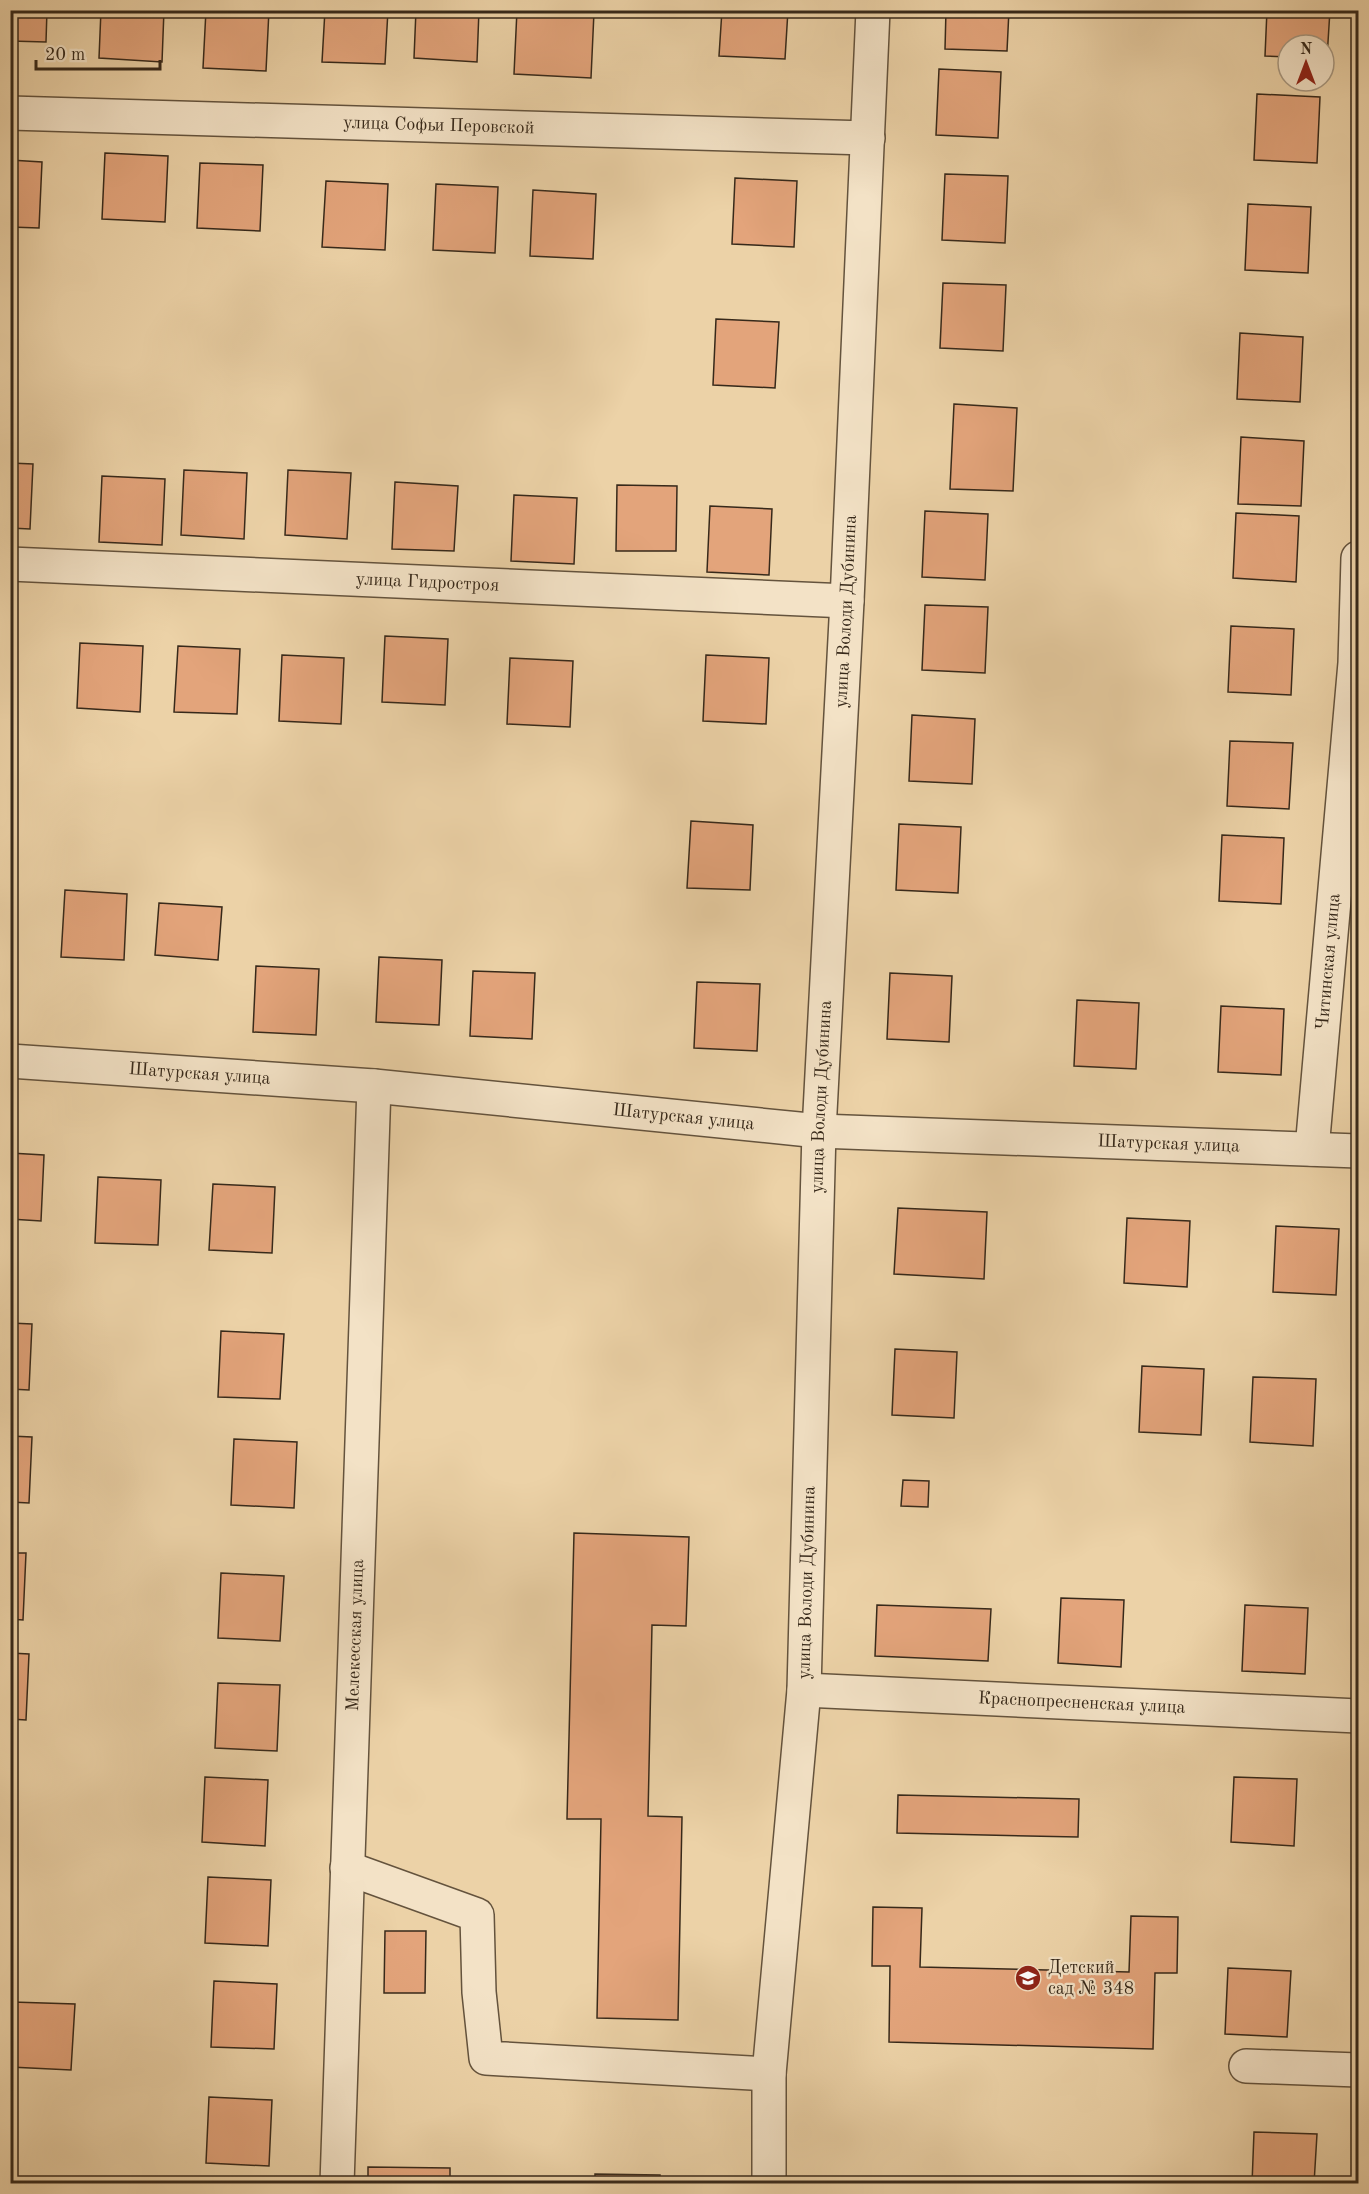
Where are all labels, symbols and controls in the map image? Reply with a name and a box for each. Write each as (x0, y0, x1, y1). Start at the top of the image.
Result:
scale bar (36, 33, 160, 71)
north arrow (1276, 33, 1336, 93)
text: N (1300, 42, 1313, 58)
text: 20 m (45, 46, 85, 64)
street label: улица Софьи Перовской (343, 114, 535, 137)
street label: улица Володи Дубинина (832, 514, 860, 709)
street label: улица Гидростроя (355, 570, 500, 595)
street label: Читинская улица (1314, 892, 1344, 1031)
street label: улица Володи Дубинина (808, 1000, 835, 1194)
street label: Шатурская улица (128, 1060, 271, 1088)
street label: Шатурская улица (612, 1101, 755, 1133)
street label: Шатурская улица (1097, 1132, 1240, 1156)
street label: улица Володи Дубинина (795, 1486, 818, 1680)
street label: Мелекесская улица (344, 1559, 367, 1712)
street label: Краснопресненская улица (978, 1689, 1186, 1717)
place label: Детский сад № 348 (1048, 1959, 1134, 1998)
school or university icon: Детский сад № 348 (1013, 1963, 1043, 1993)

